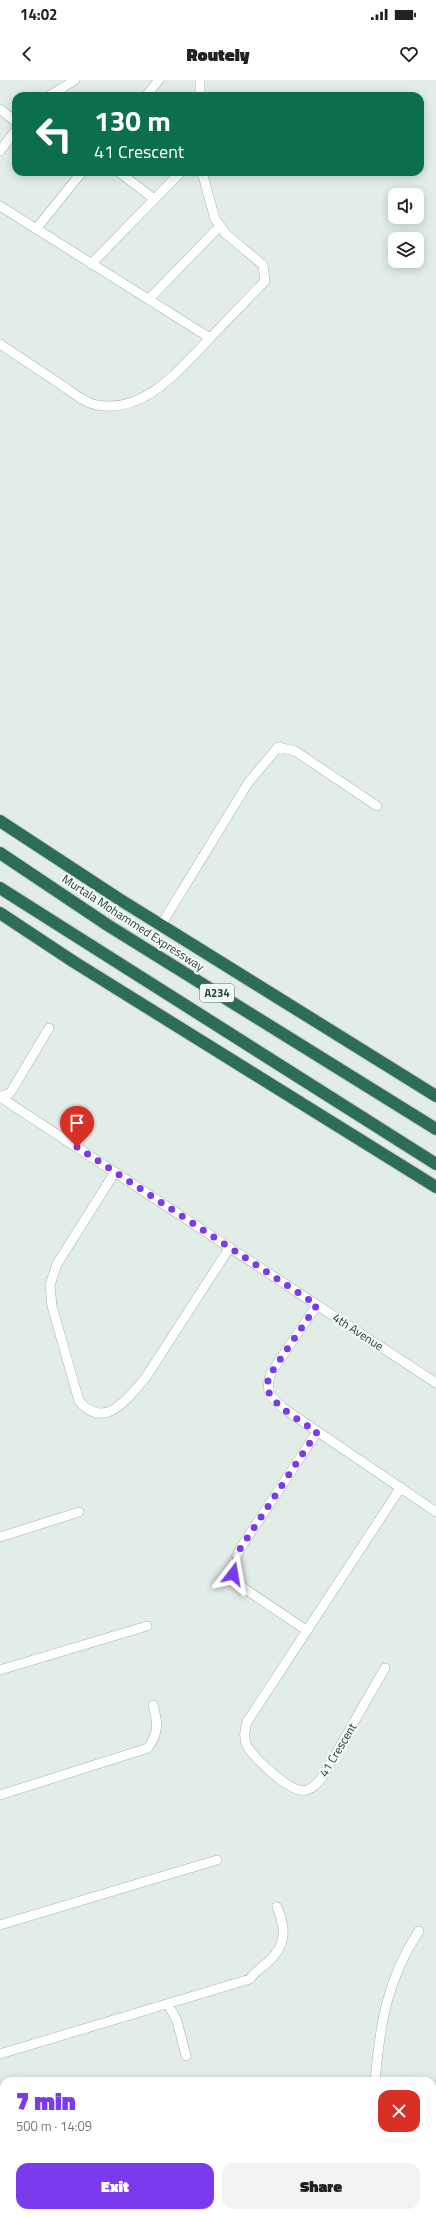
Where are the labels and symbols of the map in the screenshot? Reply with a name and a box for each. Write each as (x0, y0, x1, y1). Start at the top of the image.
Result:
street label: Murtala Mohammed Expressway (58, 869, 208, 976)
road number: A234 (200, 984, 234, 1002)
pin (60, 1106, 94, 1147)
street label: 4th Avenue (329, 1308, 388, 1355)
position arrow (212, 1553, 254, 1595)
street label: 41 Crescent (314, 1718, 362, 1780)

